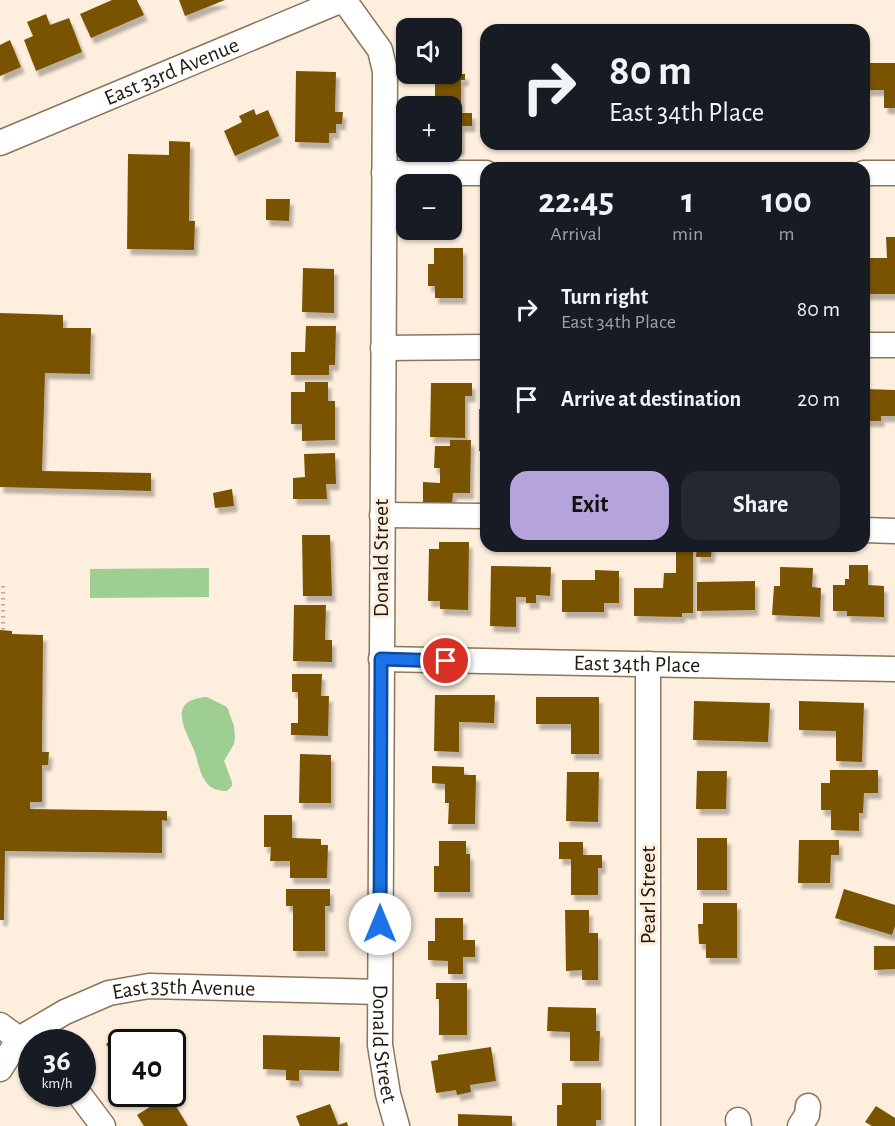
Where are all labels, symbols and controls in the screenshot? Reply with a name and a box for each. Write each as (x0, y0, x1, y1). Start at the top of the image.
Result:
map controls (396, 18, 462, 240)
button: sound (396, 18, 462, 84)
street label: East 33rd Avenue (101, 33, 242, 109)
icon: right (510, 48, 588, 126)
text: 80 m (609, 50, 692, 92)
button: + (396, 96, 462, 162)
text: East 34th Place (609, 99, 764, 126)
button: − (396, 174, 462, 240)
text: 22:45 (538, 183, 614, 219)
text: 1 (681, 183, 694, 219)
text: 100 (761, 183, 812, 219)
text: Arrival (550, 224, 602, 244)
text: min (672, 224, 703, 244)
text: m (779, 224, 795, 244)
text: Turn right (561, 286, 648, 308)
icon: right (510, 293, 543, 326)
text: 80 m (797, 298, 840, 320)
text: East 34th Place (561, 312, 676, 332)
icon: arrive (510, 383, 543, 416)
text: Arrive at destination (561, 388, 741, 410)
text: 20 m (797, 388, 840, 410)
button: Exit (510, 471, 669, 540)
button: Share (681, 471, 840, 540)
street label: Donald Street (370, 499, 392, 617)
pin (420, 635, 471, 686)
icon: arrive (429, 644, 462, 677)
street label: East 34th Place (573, 652, 700, 676)
street label: Pearl Street (637, 846, 659, 944)
position arrow (348, 892, 412, 956)
street label: East 35th Avenue (110, 975, 256, 1003)
street label: Donald Street (369, 984, 401, 1105)
speed limit sign: 40 (108, 1029, 186, 1107)
text: 36 (43, 1046, 71, 1076)
text: km/h (42, 1076, 72, 1091)

